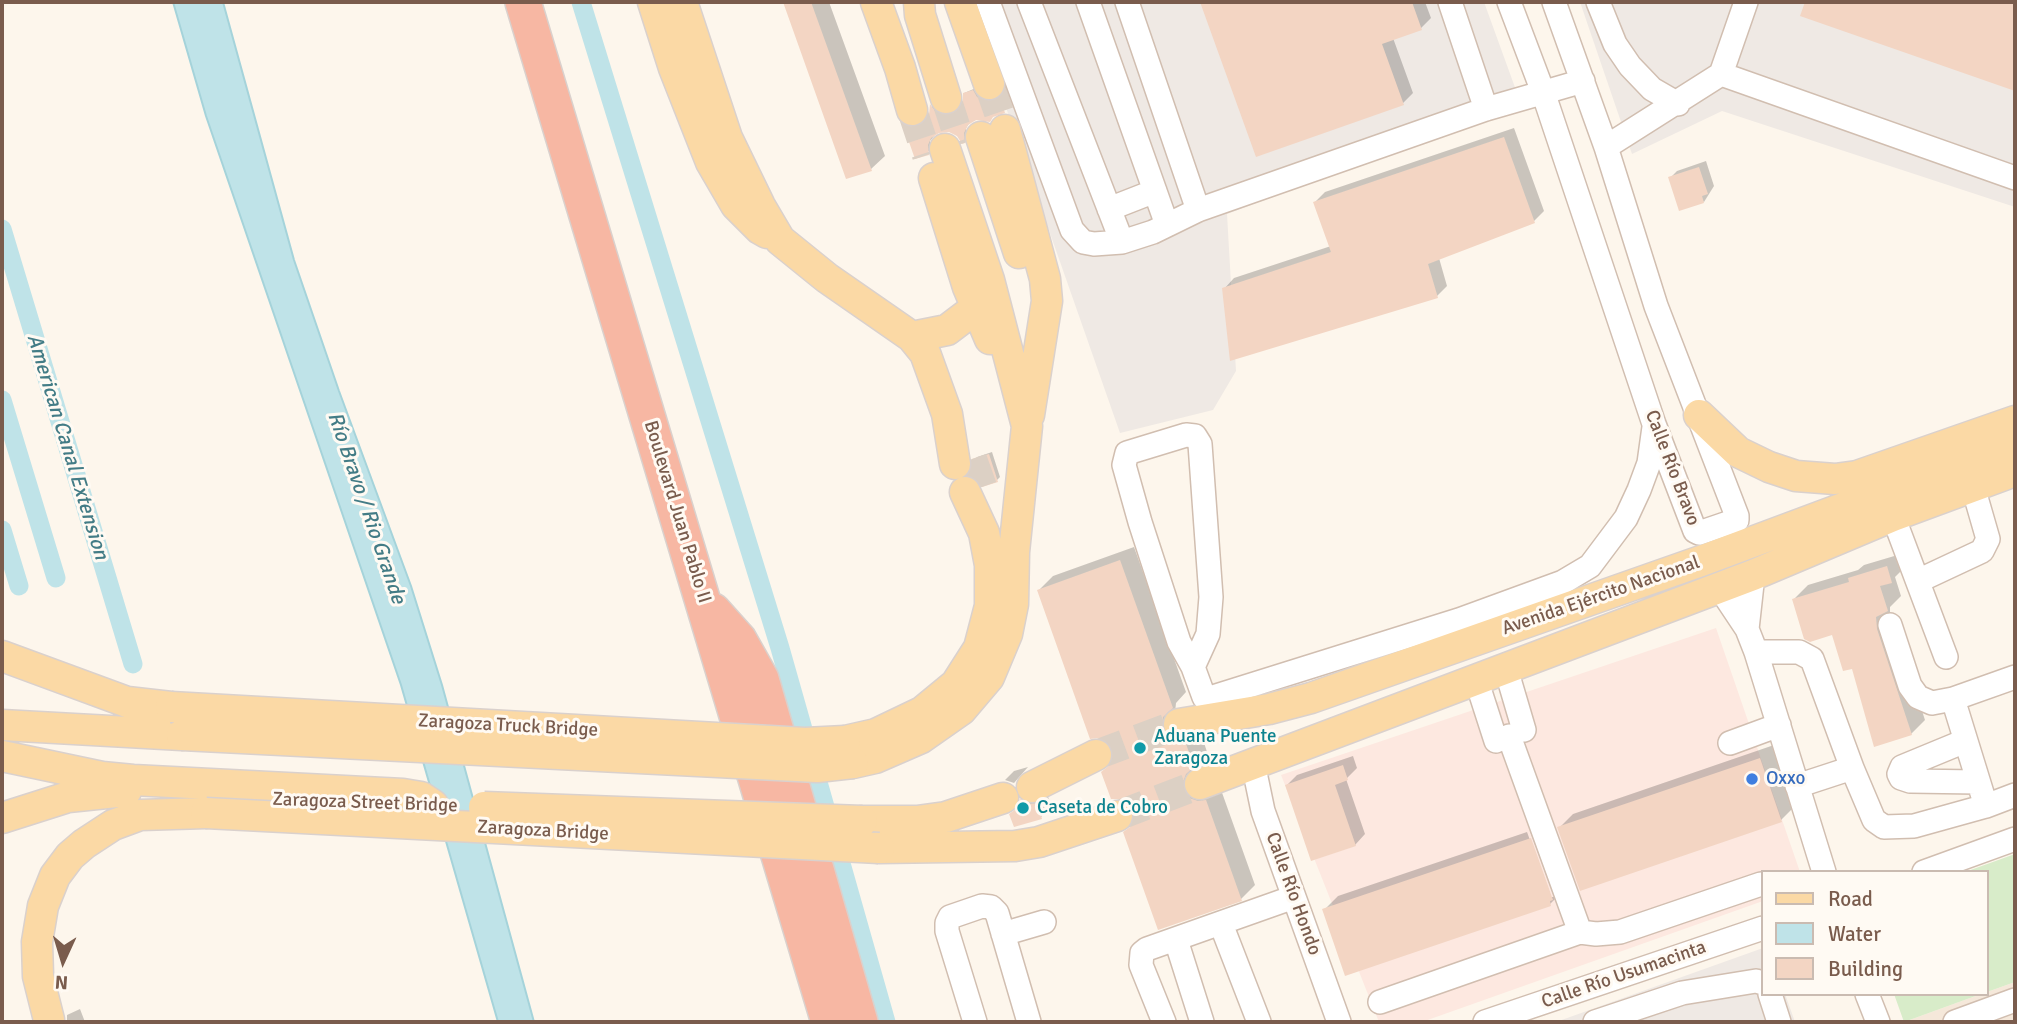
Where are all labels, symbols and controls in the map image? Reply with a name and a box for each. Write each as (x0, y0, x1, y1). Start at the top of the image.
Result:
water label: American Canal Extension (21, 331, 113, 563)
street label: Calle Río Bravo (1640, 407, 1704, 529)
water label: Río Bravo / Rio Grande (321, 409, 411, 607)
street label: Boulevard Juan Pablo II (638, 418, 716, 606)
street label: Avenida Ejército Nacional (1499, 551, 1703, 641)
street label: Zaragoza Truck Bridge (417, 710, 599, 742)
place label: Aduana Puente Zaragoza (1154, 726, 1276, 770)
marker: Aduana Puente Zaragoza (1132, 740, 1148, 756)
place label: Oxxo (1766, 768, 1805, 790)
marker: Oxxo (1744, 771, 1760, 787)
street label: Zaragoza Street Bridge (272, 788, 458, 818)
place label: Caseta de Cobro (1037, 797, 1168, 819)
marker: Caseta de Cobro (1015, 800, 1031, 816)
street label: Zaragoza Bridge (477, 816, 609, 846)
street label: Calle Río Hondo (1260, 829, 1326, 959)
legend (1762, 870, 1989, 996)
text: Road (1828, 886, 1873, 912)
text: Water (1828, 921, 1881, 947)
north arrow (28, 926, 98, 996)
street label: Calle Río Usumacinta (1539, 936, 1709, 1014)
text: Building (1828, 956, 1903, 982)
text: N (54, 970, 69, 994)

